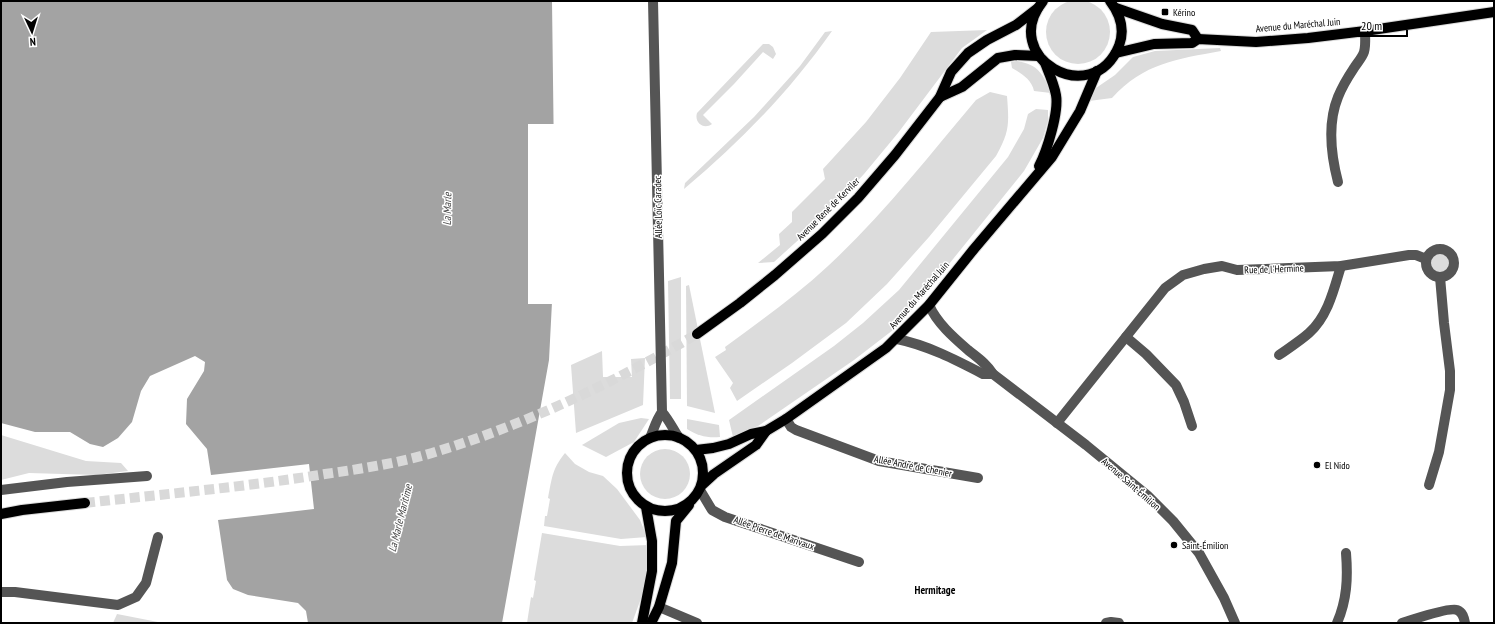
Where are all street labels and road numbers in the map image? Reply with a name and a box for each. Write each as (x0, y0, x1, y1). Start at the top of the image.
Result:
street label: Avenue du Maréchal Juin (1255, 15, 1341, 35)
street label: Allée Loïc Caradec (651, 175, 665, 238)
street label: Avenue René de Kerviler (794, 175, 862, 243)
street label: Avenue du Maréchal Juin (886, 259, 952, 331)
street label: Rue de l'Hermine (1244, 261, 1304, 277)
street label: Allée André de Chenier (873, 452, 953, 480)
street label: Avenue Saint-Émilion (1099, 455, 1163, 513)
street label: Allée Pierre de Marivaux (732, 513, 816, 553)

